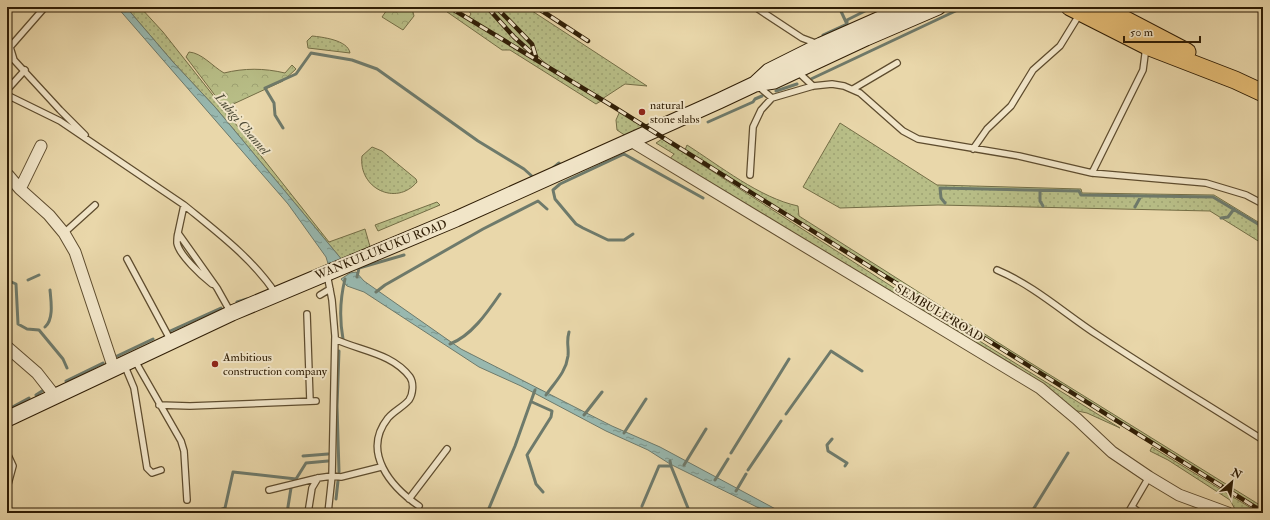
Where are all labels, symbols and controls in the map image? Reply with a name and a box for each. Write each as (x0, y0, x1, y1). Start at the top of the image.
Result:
scale bar (1124, 18, 1200, 44)
text: 50 m (1130, 25, 1154, 40)
water label: Lubigi Channel (211, 89, 273, 159)
place label: natural stone slabs (650, 98, 700, 127)
marker: natural stone slabs (637, 107, 647, 117)
street label: WANKULUKUKU ROAD (312, 217, 449, 284)
street label: SEMBULE ROAD (892, 281, 986, 345)
place label: Ambitious construction company (222, 350, 328, 379)
marker: Ambitious construction company (210, 359, 220, 369)
north arrow (1212, 462, 1252, 502)
text: N (1228, 465, 1245, 482)

